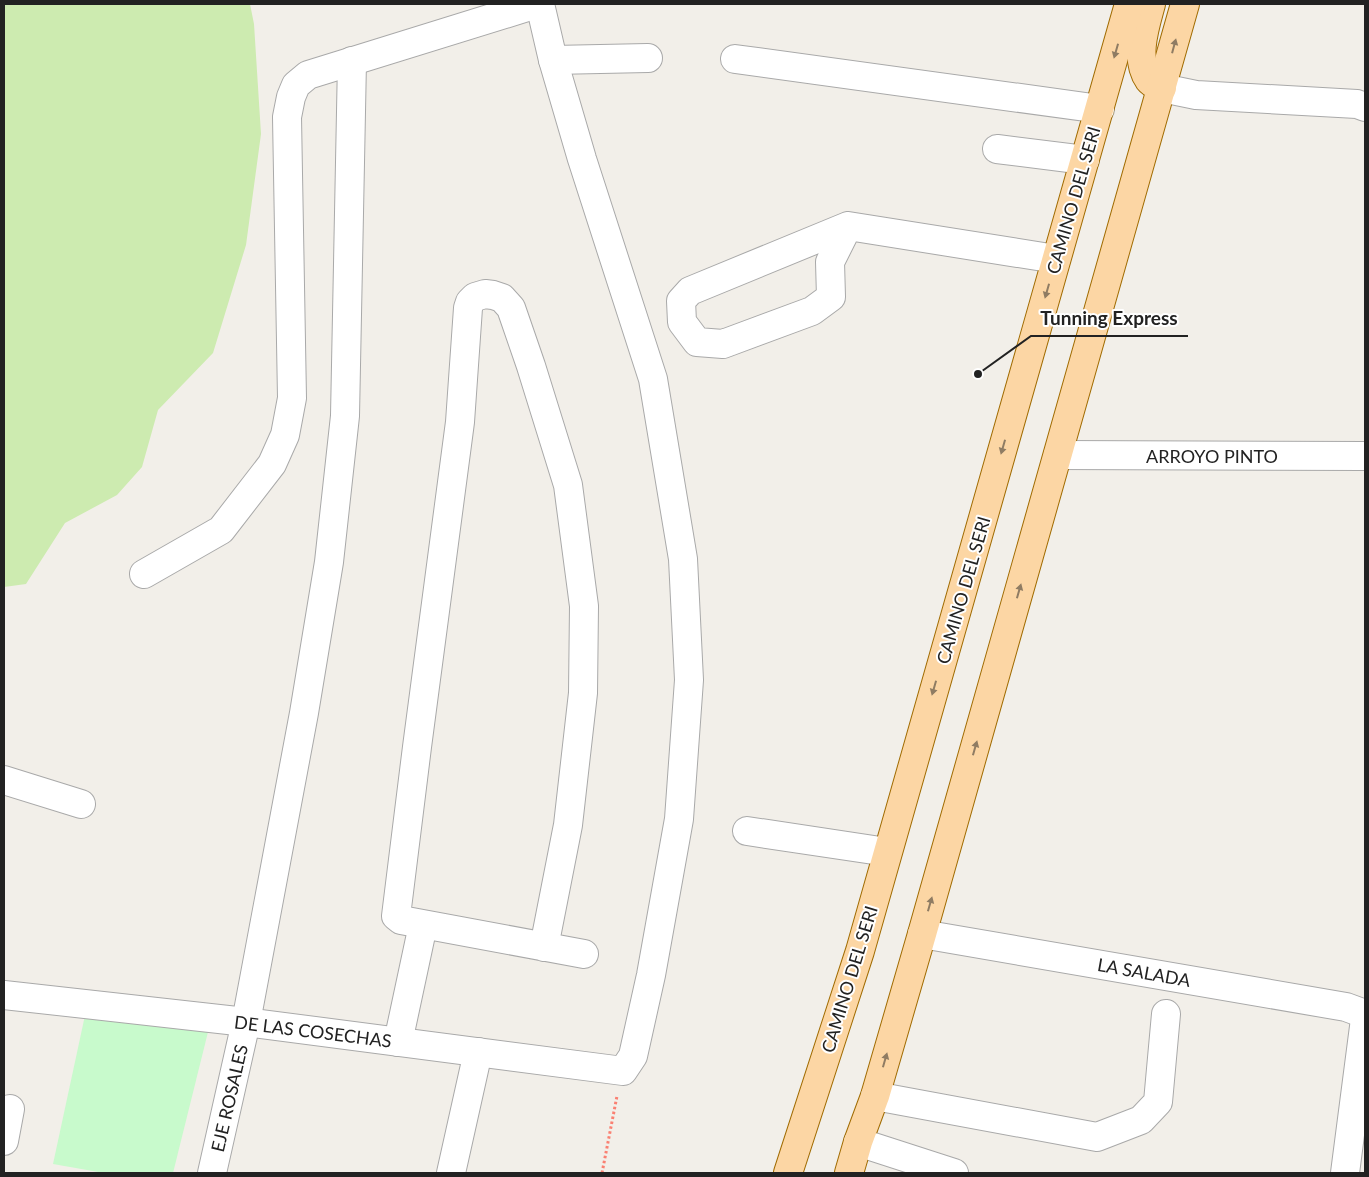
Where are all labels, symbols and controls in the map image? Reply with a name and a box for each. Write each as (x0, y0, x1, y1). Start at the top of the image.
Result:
one-way arrow (1170, 38, 1178, 53)
one-way arrow (1112, 43, 1120, 58)
street label: CAMINO DEL SERI (1041, 124, 1105, 276)
one-way arrow (1043, 283, 1051, 299)
callout: Tunning Express (1031, 302, 1188, 336)
text: Tunning Express (1040, 306, 1178, 329)
one-way arrow (999, 440, 1007, 455)
street label: ARROYO PINTO (1146, 445, 1278, 467)
street label: CAMINO DEL SERI (931, 514, 995, 666)
one-way arrow (1016, 584, 1024, 599)
one-way arrow (930, 680, 938, 695)
one-way arrow (971, 740, 979, 755)
one-way arrow (927, 896, 935, 911)
street label: CAMINO DEL SERI (816, 903, 882, 1055)
street label: LA SALADA (1096, 953, 1193, 991)
street label: DE LAS COSECHAS (233, 1010, 393, 1052)
street label: EJE ROSALES (206, 1042, 252, 1154)
one-way arrow (882, 1052, 890, 1067)

